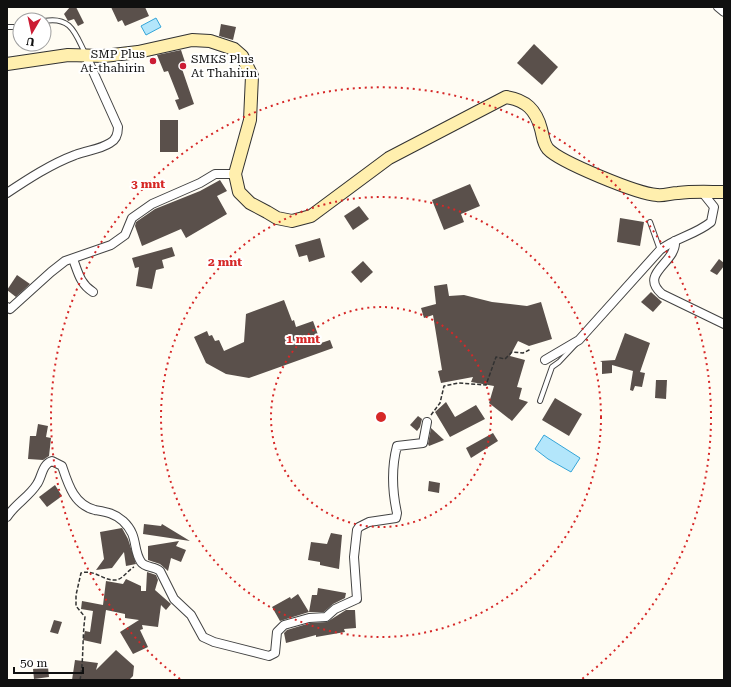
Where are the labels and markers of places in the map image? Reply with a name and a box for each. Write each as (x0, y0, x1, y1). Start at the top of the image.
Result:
place label: SMP Plus At-thahirin (80, 47, 145, 75)
place label: SMKS Plus At Thahirin (191, 52, 257, 80)
marker: SMP Plus At-thahirin (148, 56, 158, 66)
marker: SMKS Plus At Thahirin (178, 61, 188, 71)
centre of rings (374, 410, 388, 424)

